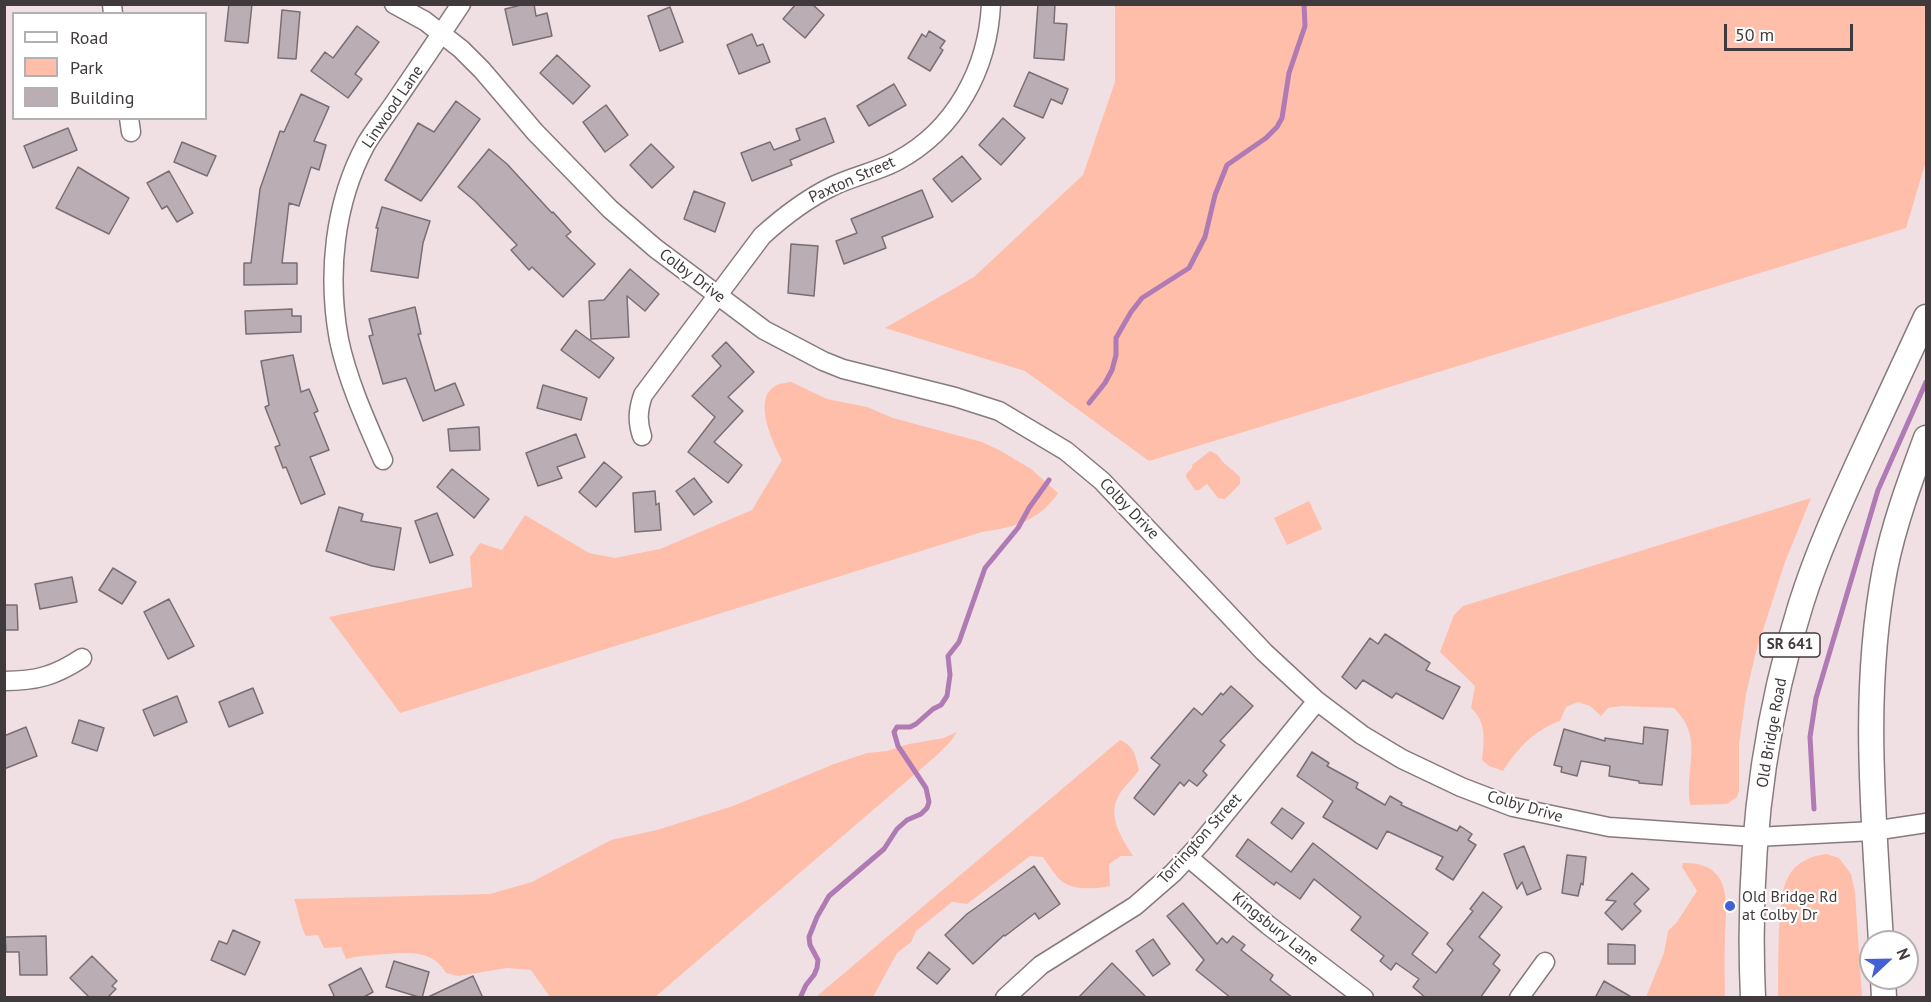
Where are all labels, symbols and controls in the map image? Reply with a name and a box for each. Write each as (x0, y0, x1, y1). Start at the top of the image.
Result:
legend (12, 12, 207, 120)
scale bar (1727, 12, 1856, 50)
text: 50 m (1735, 23, 1774, 46)
text: Road (70, 26, 108, 49)
text: Park (70, 56, 103, 79)
street label: Linwood Lane (358, 62, 428, 152)
text: Building (70, 86, 134, 109)
street label: Paxton Street (806, 152, 898, 208)
street label: Colby Drive (655, 245, 729, 307)
street label: Colby Drive (1095, 474, 1163, 544)
road number: SR 641 (1760, 633, 1820, 657)
street label: Old Bridge Road (1753, 677, 1791, 789)
street label: Colby Drive (1485, 787, 1565, 827)
street label: Torrington Street (1154, 790, 1246, 888)
place label: Old Bridge Rd at Colby Dr (1742, 887, 1837, 925)
street label: Kingsbury Lane (1228, 888, 1322, 970)
marker: Old Bridge Rd at Colby Dr (1723, 899, 1737, 913)
north arrow (1859, 930, 1919, 990)
text: N (1893, 945, 1915, 963)

